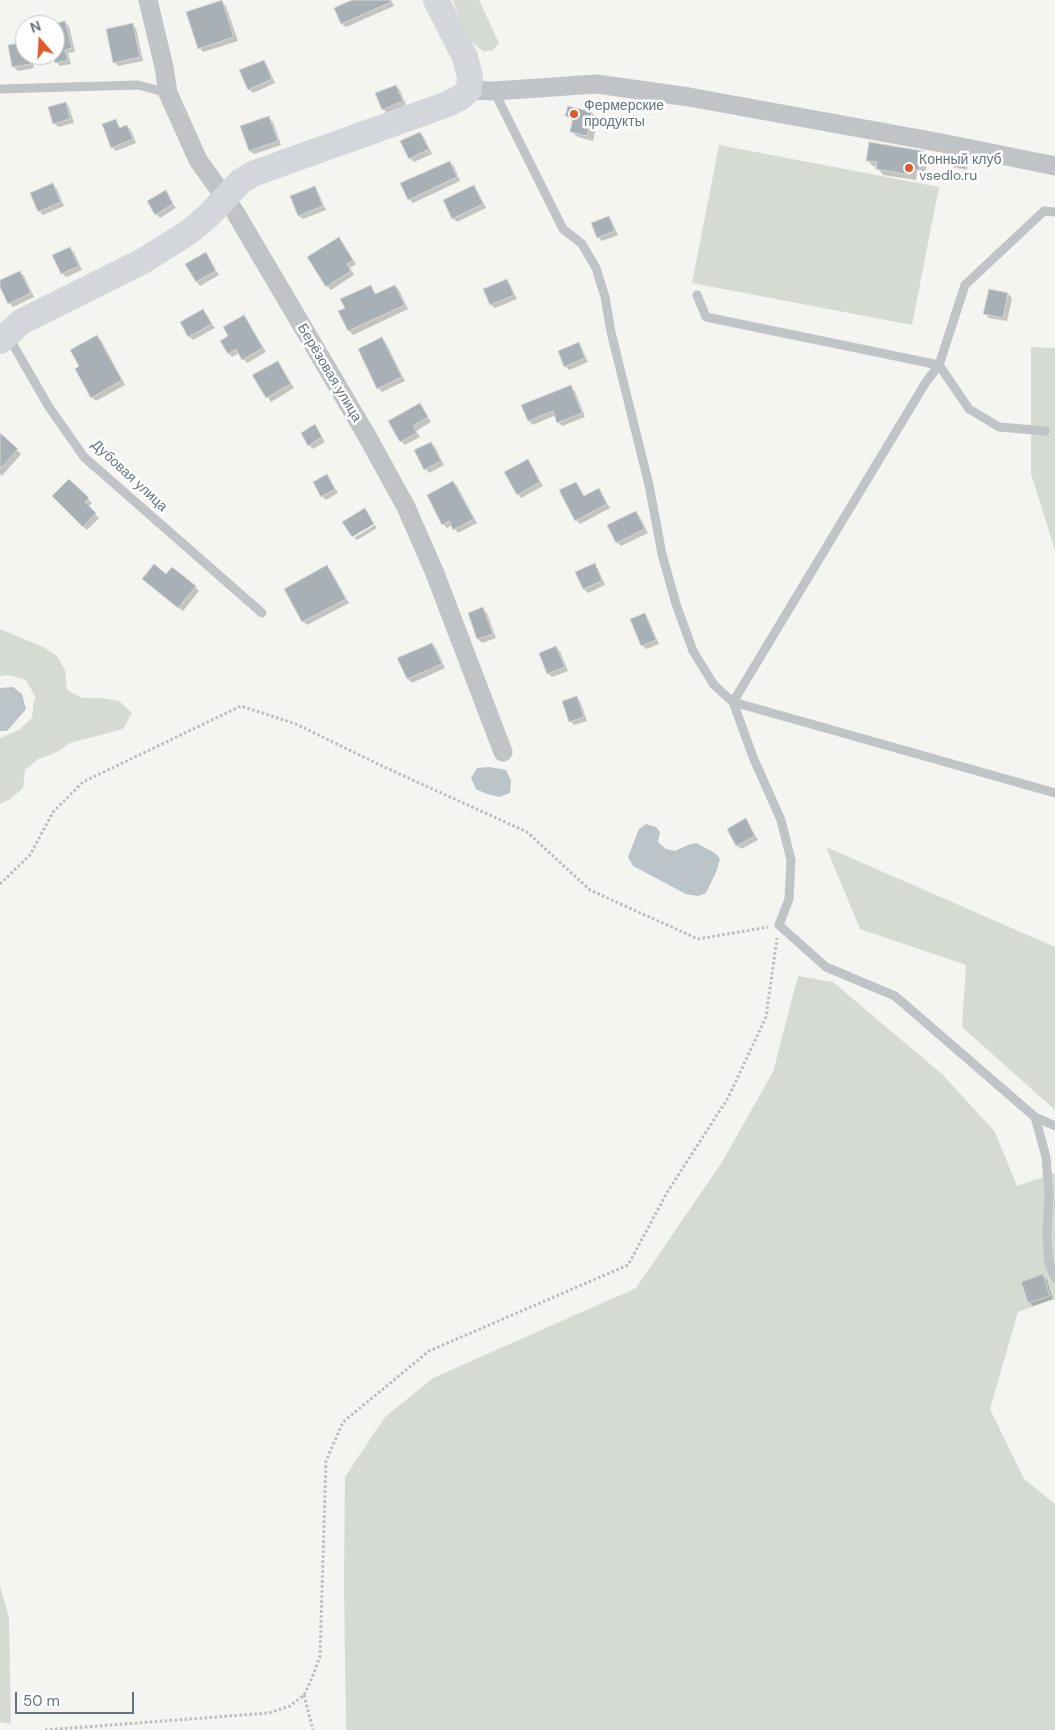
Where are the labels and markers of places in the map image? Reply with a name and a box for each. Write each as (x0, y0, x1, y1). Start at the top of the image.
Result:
place label: Фермерские продукты (584, 98, 664, 130)
marker: Фермерские продукты (568, 108, 580, 120)
place label: Конный клуб vsedlo.ru (919, 152, 1002, 184)
marker: Конный клуб vsedlo.ru (903, 162, 915, 174)

